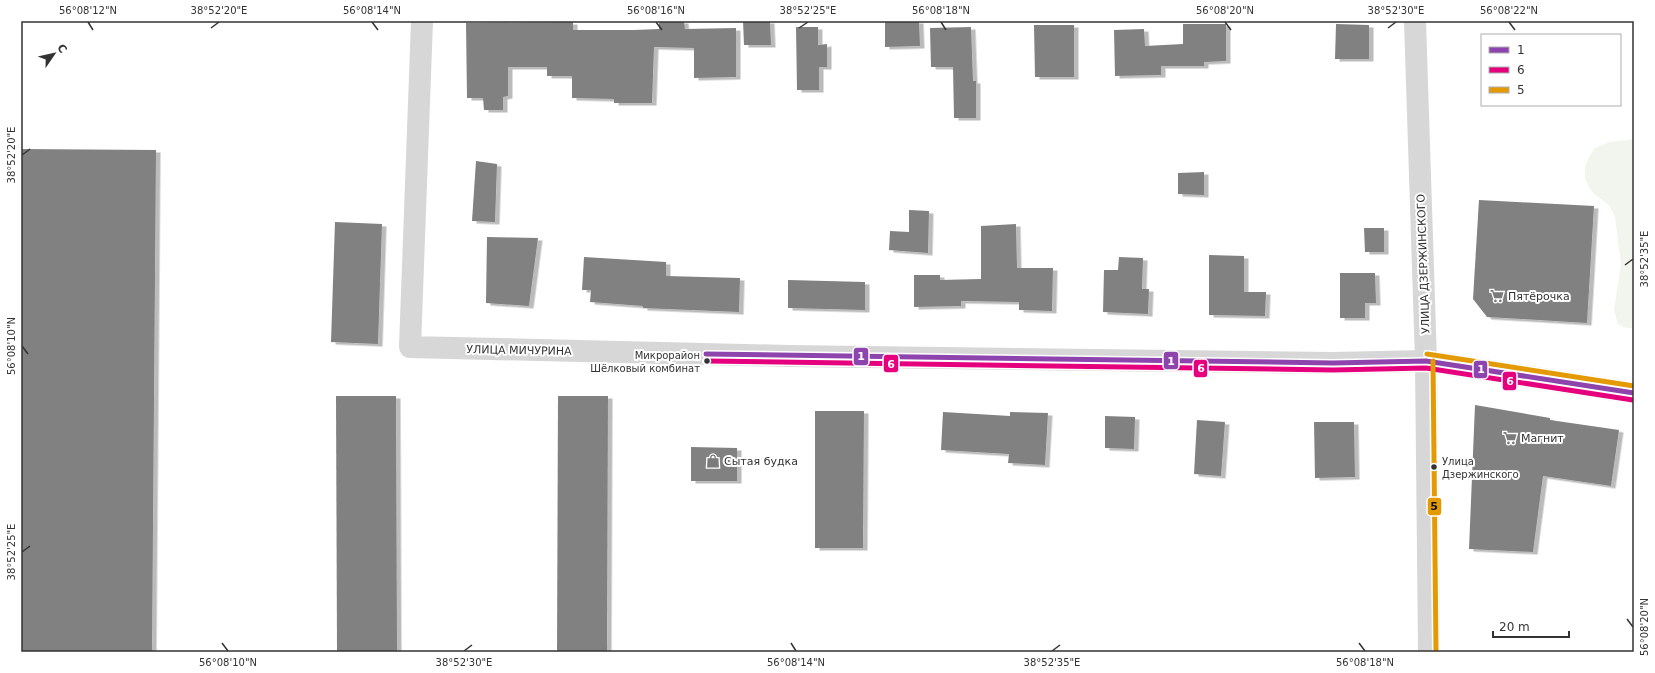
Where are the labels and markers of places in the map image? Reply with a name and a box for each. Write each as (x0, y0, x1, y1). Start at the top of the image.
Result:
supermarket icon: Пятёрочка (1489, 288, 1505, 304)
place label: Пятёрочка (1508, 290, 1570, 303)
place label: Микрорайон Шёлковый комбинат (590, 350, 700, 374)
marker: Микрорайон Шёлковый комбинат (702, 356, 712, 366)
supermarket icon: Магнит (1502, 430, 1518, 446)
place label: Магнит (1521, 432, 1564, 445)
shop icon: Сытая будка (705, 453, 721, 469)
place label: Сытая будка (724, 455, 798, 468)
place label: Улица Дзержинского (1442, 456, 1519, 480)
marker: Улица Дзержинского (1429, 462, 1439, 472)

